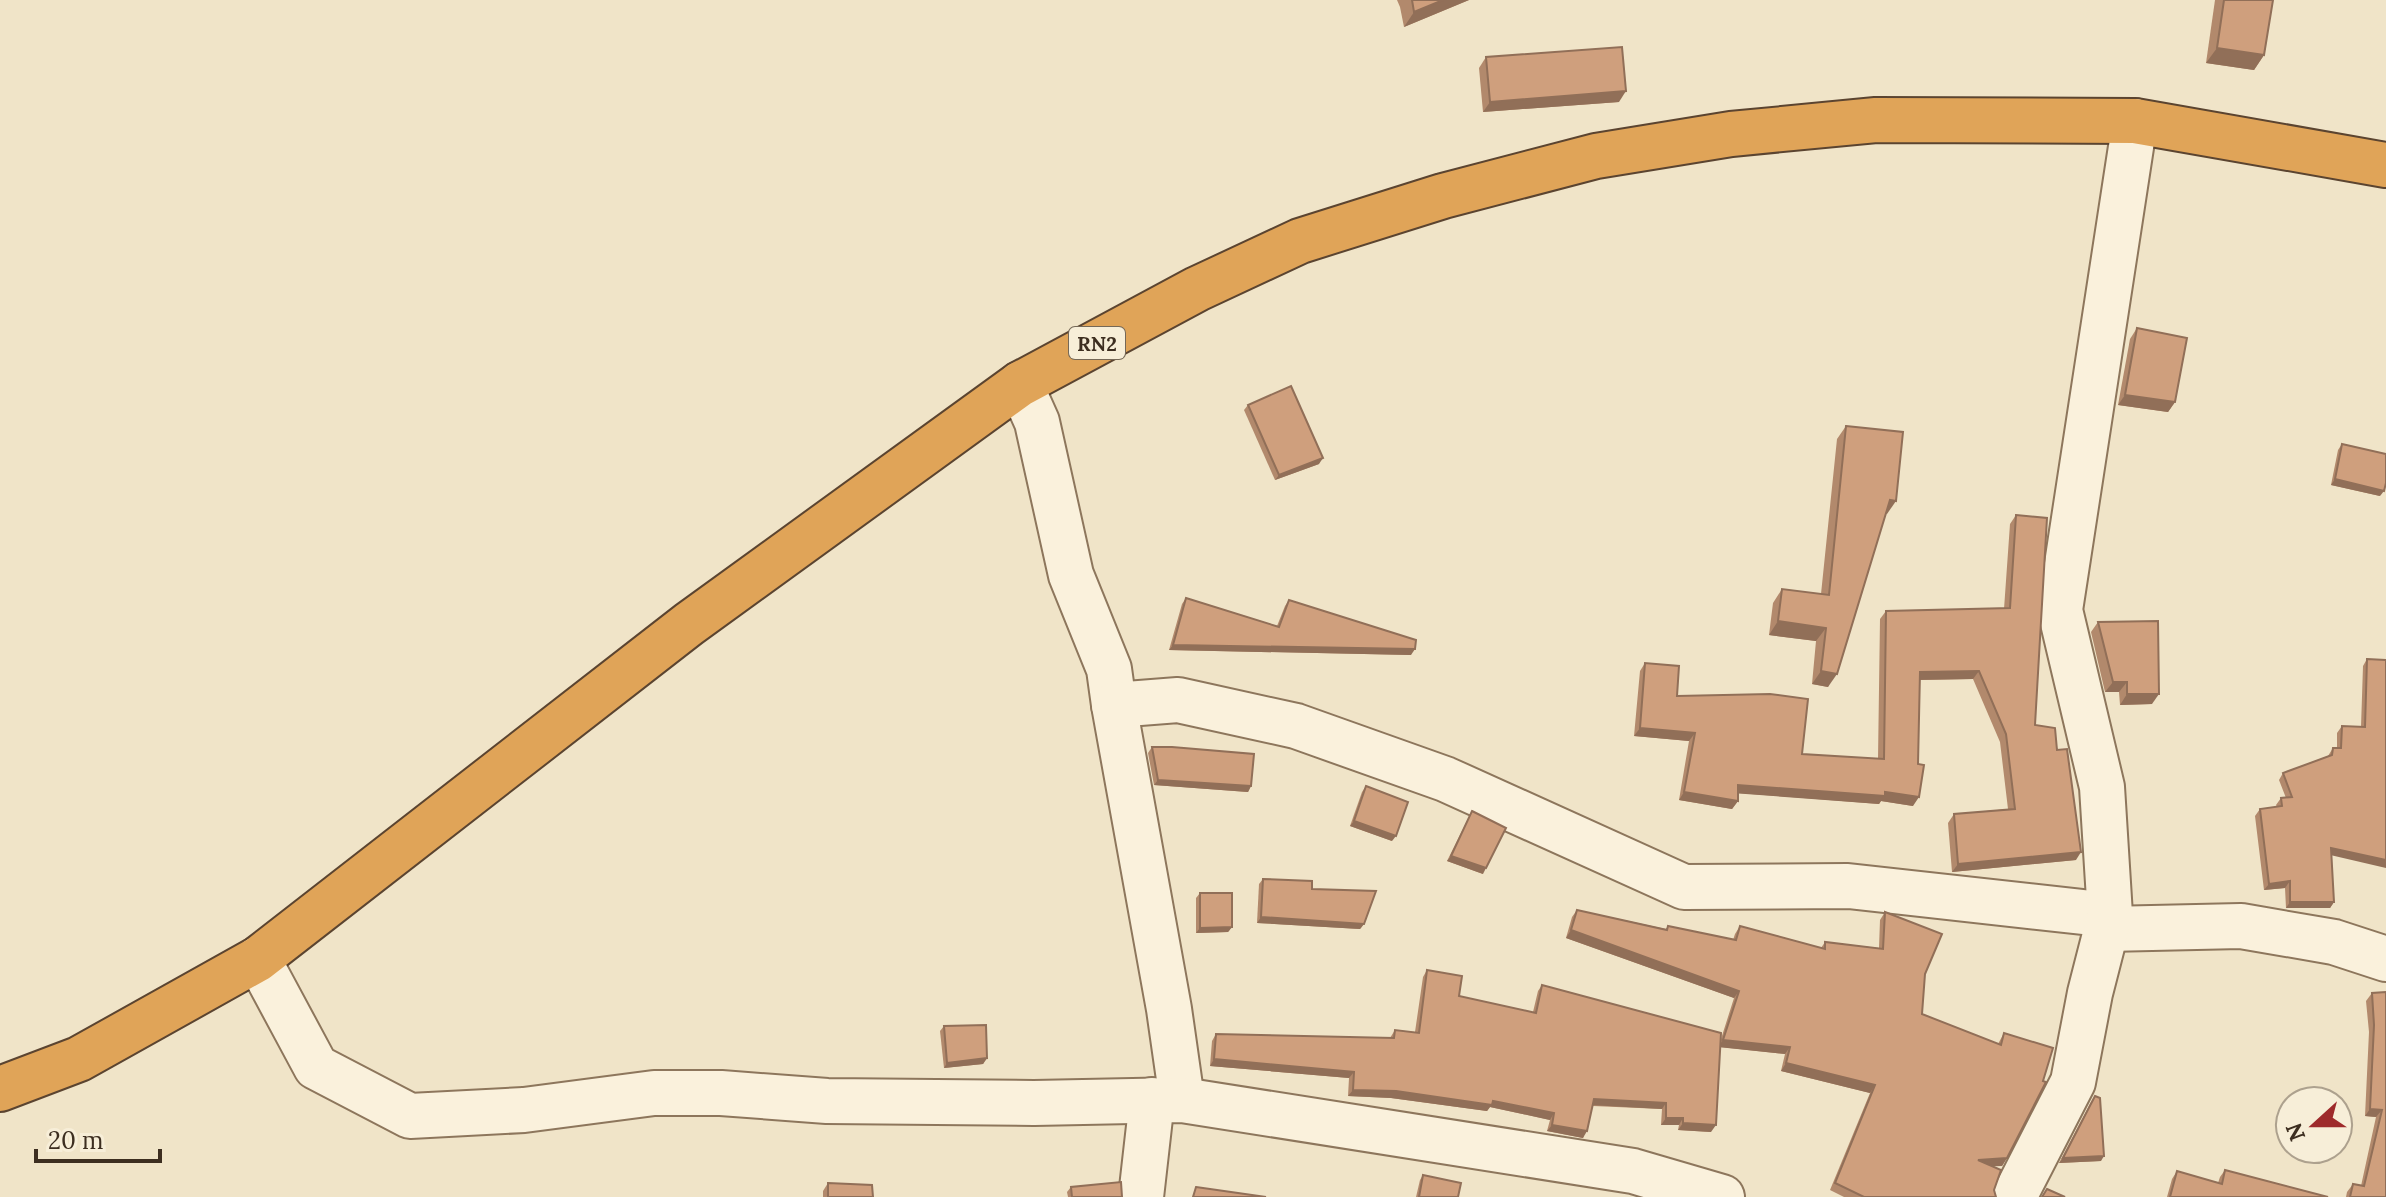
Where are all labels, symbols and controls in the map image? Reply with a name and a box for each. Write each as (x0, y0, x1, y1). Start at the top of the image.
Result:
road number: RN2 (1069, 327, 1125, 359)
north arrow (2274, 1085, 2354, 1165)
scale bar (36, 1113, 160, 1163)
text: N (2279, 1119, 2311, 1145)
text: 20 m (48, 1125, 104, 1156)

